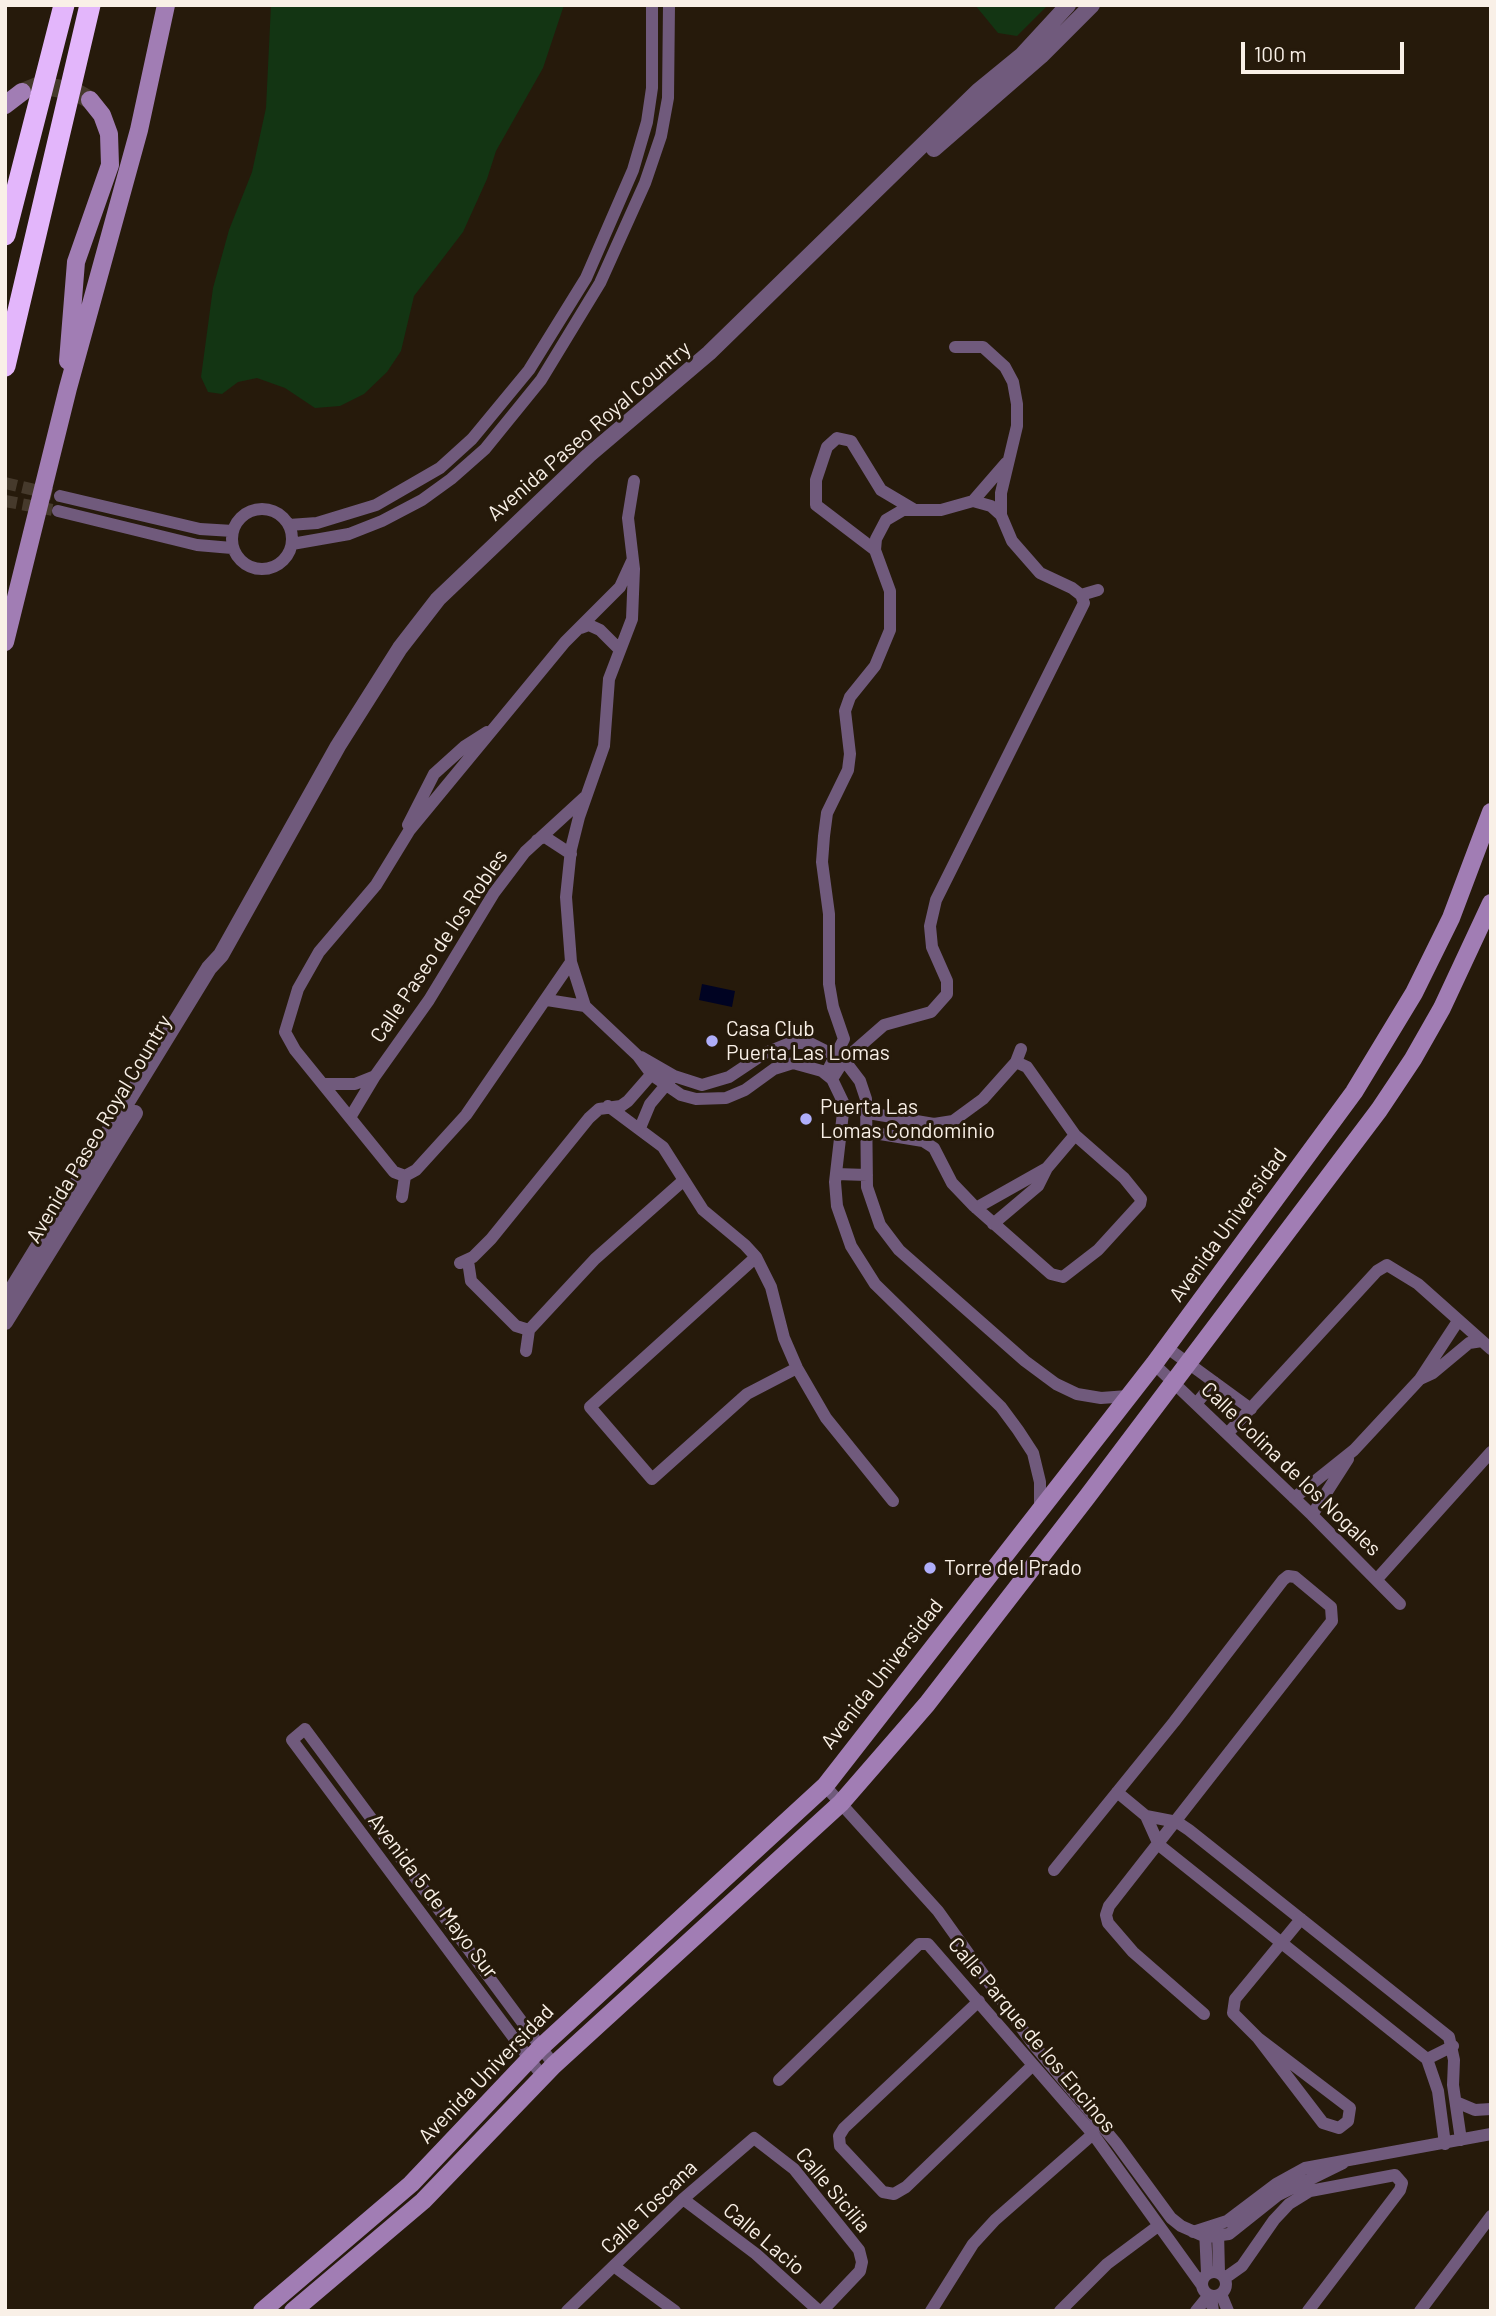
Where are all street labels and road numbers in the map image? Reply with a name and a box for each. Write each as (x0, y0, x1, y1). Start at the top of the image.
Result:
street label: Avenida Paseo Royal Country (482, 336, 696, 526)
street label: Calle Paseo de los Robles (365, 845, 513, 1047)
street label: Avenida Paseo Royal Country (21, 1010, 177, 1248)
street label: Avenida Universidad (1164, 1143, 1292, 1307)
street label: Calle Colina de los Nogales (1196, 1377, 1386, 1561)
street label: Avenida Universidad (815, 1594, 949, 1754)
street label: Avenida 5 de Mayo Sur (363, 1809, 503, 1983)
street label: Calle Parque de los Encinos (943, 1932, 1121, 2138)
street label: Avenida Universidad (413, 1999, 559, 2149)
street label: Calle Sicilia (790, 2142, 876, 2238)
street label: Calle Toscana (596, 2155, 702, 2259)
street label: Calle Lacio (718, 2198, 810, 2280)

